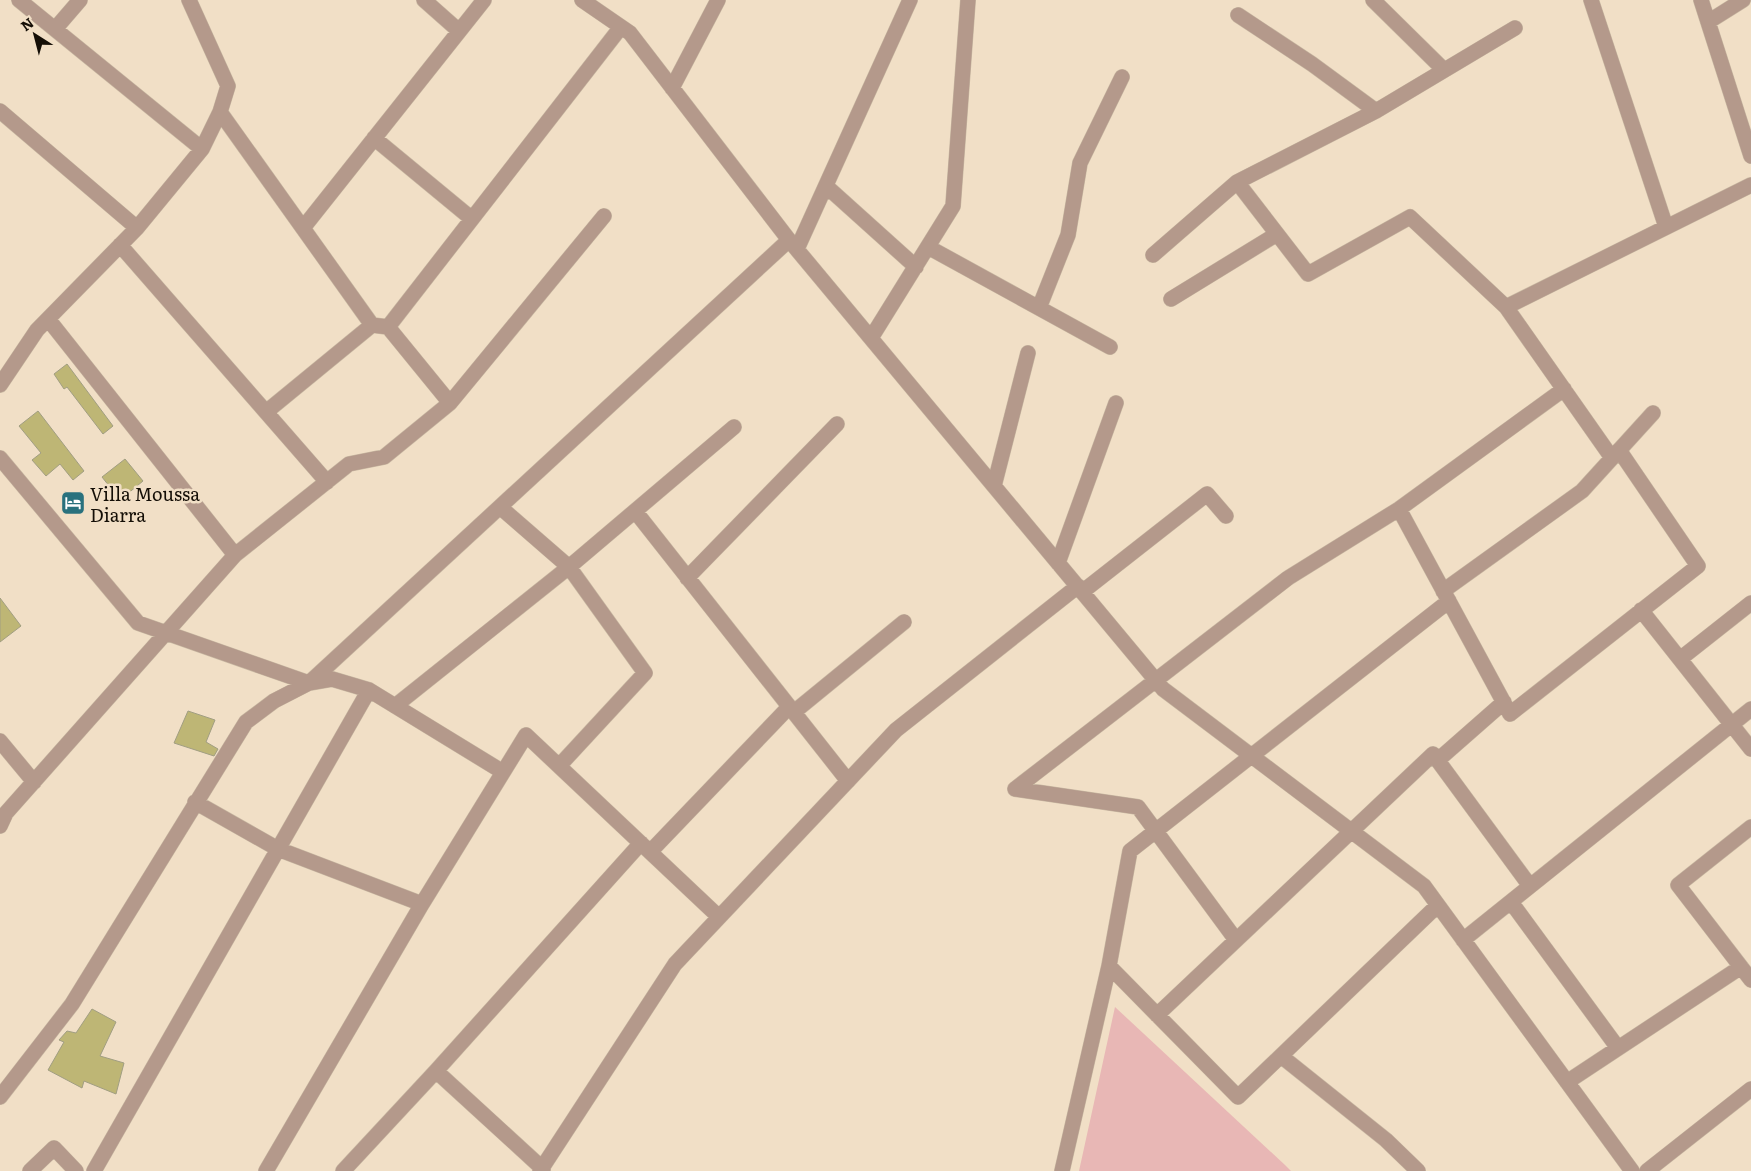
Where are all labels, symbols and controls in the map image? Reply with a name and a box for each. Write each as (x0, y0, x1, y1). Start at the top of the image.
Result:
north arrow (10, 10, 60, 60)
text: N (16, 12, 38, 35)
place label: Villa Moussa Diarra (90, 480, 200, 528)
hotel icon: Villa Moussa Diarra (60, 490, 86, 516)

